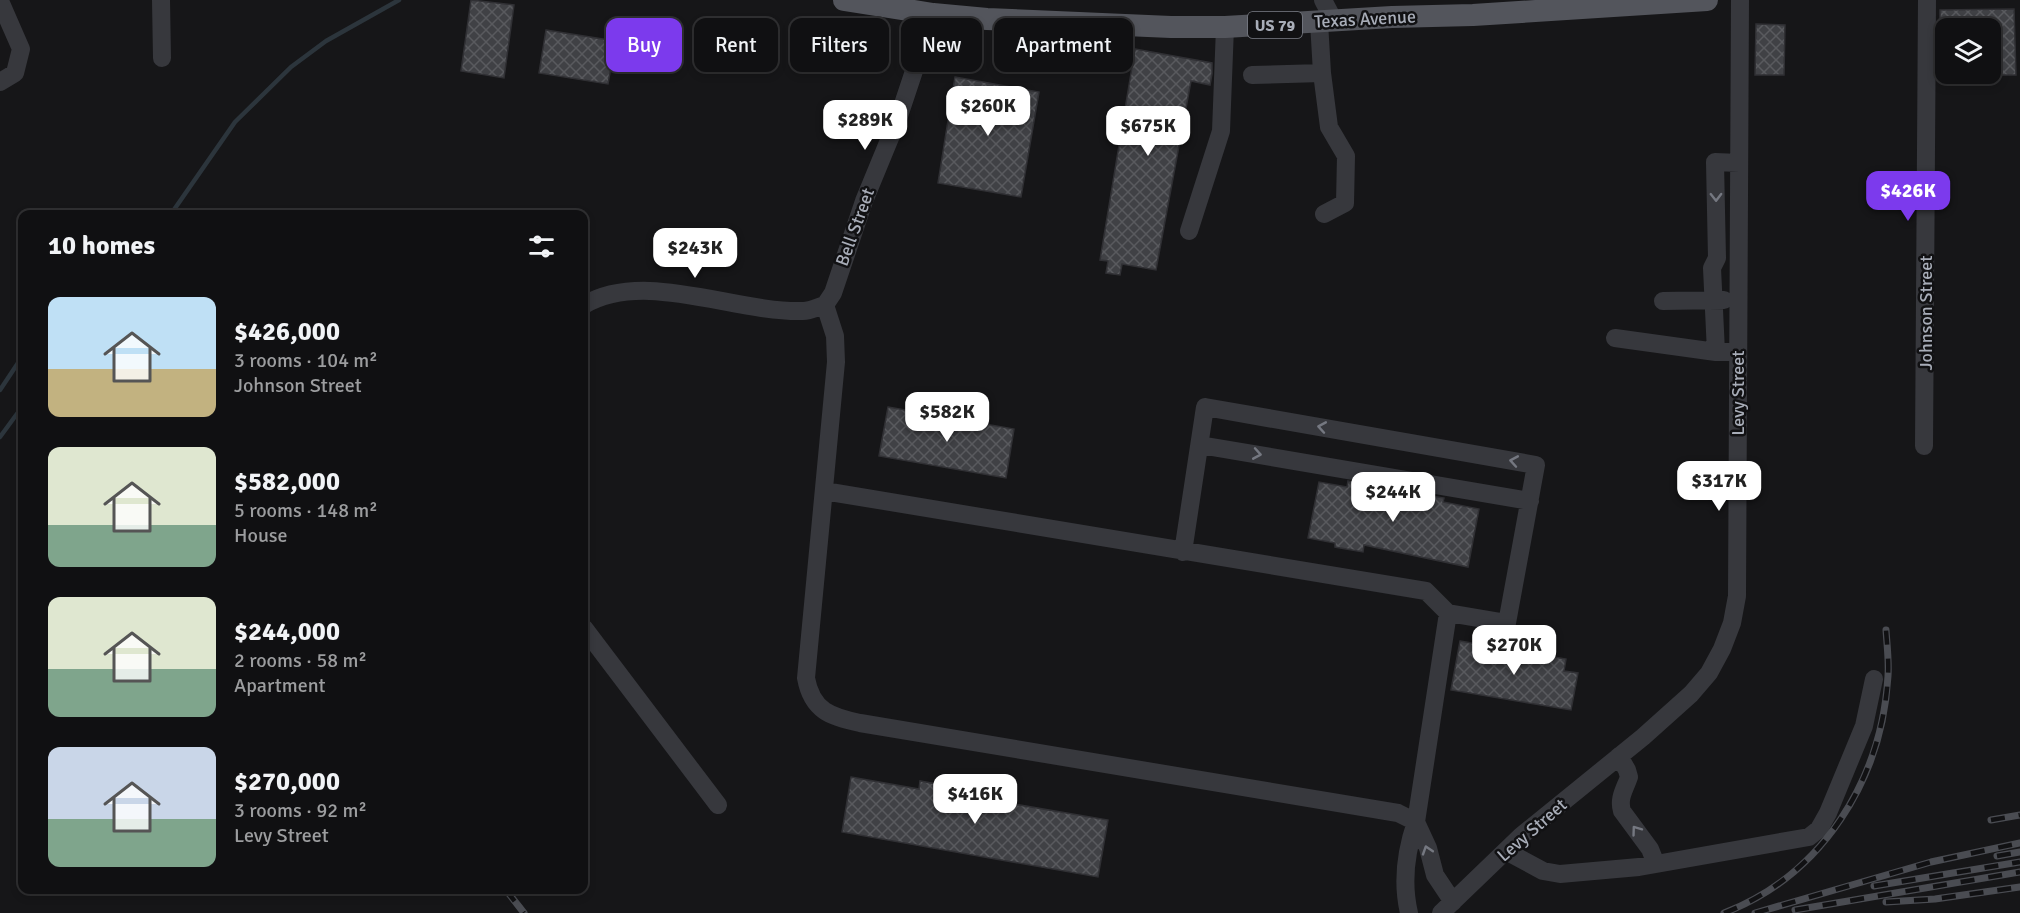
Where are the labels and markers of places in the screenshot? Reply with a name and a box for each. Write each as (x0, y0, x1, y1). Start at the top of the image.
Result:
pin: $260K (946, 86, 1030, 137)
pin: $289K (823, 100, 907, 151)
pin: $675K (1106, 106, 1190, 157)
pin: $426K (1866, 171, 1950, 222)
pin: $243K (653, 228, 737, 279)
pin: $582K (905, 392, 989, 443)
pin: $317K (1677, 461, 1761, 512)
pin: $244K (1351, 472, 1435, 523)
pin: $270K (1472, 625, 1556, 676)
pin: $416K (933, 774, 1017, 825)

